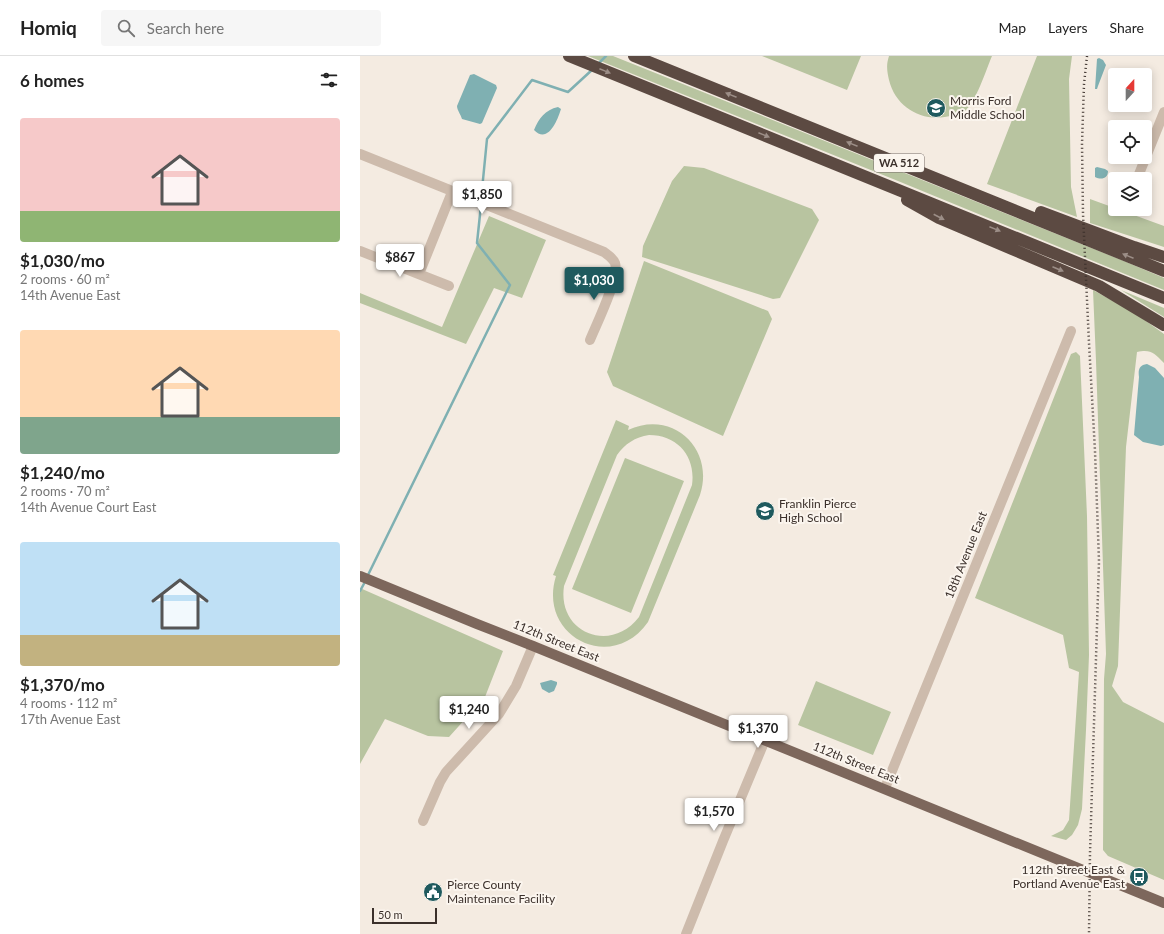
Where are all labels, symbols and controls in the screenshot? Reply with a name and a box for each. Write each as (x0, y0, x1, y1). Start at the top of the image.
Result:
search box (101, 10, 381, 46)
text: Homiq (20, 16, 77, 39)
icon: search (115, 17, 137, 39)
text: Search here (147, 19, 224, 37)
text: Map (998, 19, 1026, 36)
text: Layers (1048, 19, 1088, 36)
text: Share (1110, 19, 1144, 36)
one-way arrow (600, 68, 612, 74)
north arrow (1108, 68, 1152, 112)
map controls (1108, 68, 1152, 216)
icon: filters (318, 69, 340, 91)
text: 6 homes (20, 70, 84, 91)
one-way arrow (725, 92, 737, 98)
place label: Morris Ford Middle School (950, 93, 1025, 122)
school or university icon: Morris Ford Middle School (925, 97, 947, 119)
button: locate (1108, 120, 1152, 164)
one-way arrow (759, 133, 771, 139)
one-way arrow (845, 140, 857, 146)
icon: home (144, 144, 216, 216)
road number: WA 512 (874, 154, 924, 172)
button: layers (1108, 172, 1152, 216)
pin: $1,850 (449, 181, 515, 215)
text: $1,850 (462, 186, 502, 202)
one-way arrow (933, 214, 944, 220)
one-way arrow (990, 226, 1002, 232)
pin: $867 (376, 244, 424, 278)
text: $867 (385, 249, 415, 265)
text: $1,030/mo (20, 250, 105, 271)
one-way arrow (1122, 253, 1133, 259)
one-way arrow (1052, 265, 1064, 272)
pin: $1,030 (561, 267, 627, 301)
text: 2 rooms · 60 m² (20, 271, 110, 287)
text: $1,030 (574, 272, 614, 288)
text: 14th Avenue East (20, 287, 120, 303)
icon: home (144, 356, 216, 428)
text: $1,240/mo (20, 462, 105, 483)
text: 2 rooms · 70 m² (20, 483, 110, 499)
place label: Franklin Pierce High School (779, 496, 856, 525)
text: 14th Avenue Court East (20, 499, 156, 515)
school or university icon: Franklin Pierce High School (754, 500, 776, 522)
street label: 18th Avenue East (941, 508, 990, 601)
icon: home (144, 568, 216, 640)
street label: 112th Street East (511, 616, 602, 665)
text: $1,370/mo (20, 674, 105, 695)
text: 4 rooms · 112 m² (20, 695, 117, 711)
pin: $1,240 (436, 696, 502, 730)
text: $1,240 (449, 701, 489, 717)
text: 17th Avenue East (20, 711, 120, 727)
pin: $1,370 (725, 715, 791, 749)
text: $1,370 (738, 720, 778, 736)
street label: 112th Street East (811, 738, 902, 787)
pin: $1,570 (681, 798, 747, 832)
text: $1,570 (694, 803, 734, 819)
place label: 112th Street East & Portland Avenue East (1013, 862, 1126, 891)
bus stop icon: 112th Street East & Portland Avenue East (1128, 866, 1150, 888)
place label: Pierce County Maintenance Facility (447, 877, 556, 906)
public building icon: Pierce County Maintenance Facility (422, 881, 444, 903)
scale bar (372, 906, 437, 925)
text: 50 m (378, 908, 403, 921)

